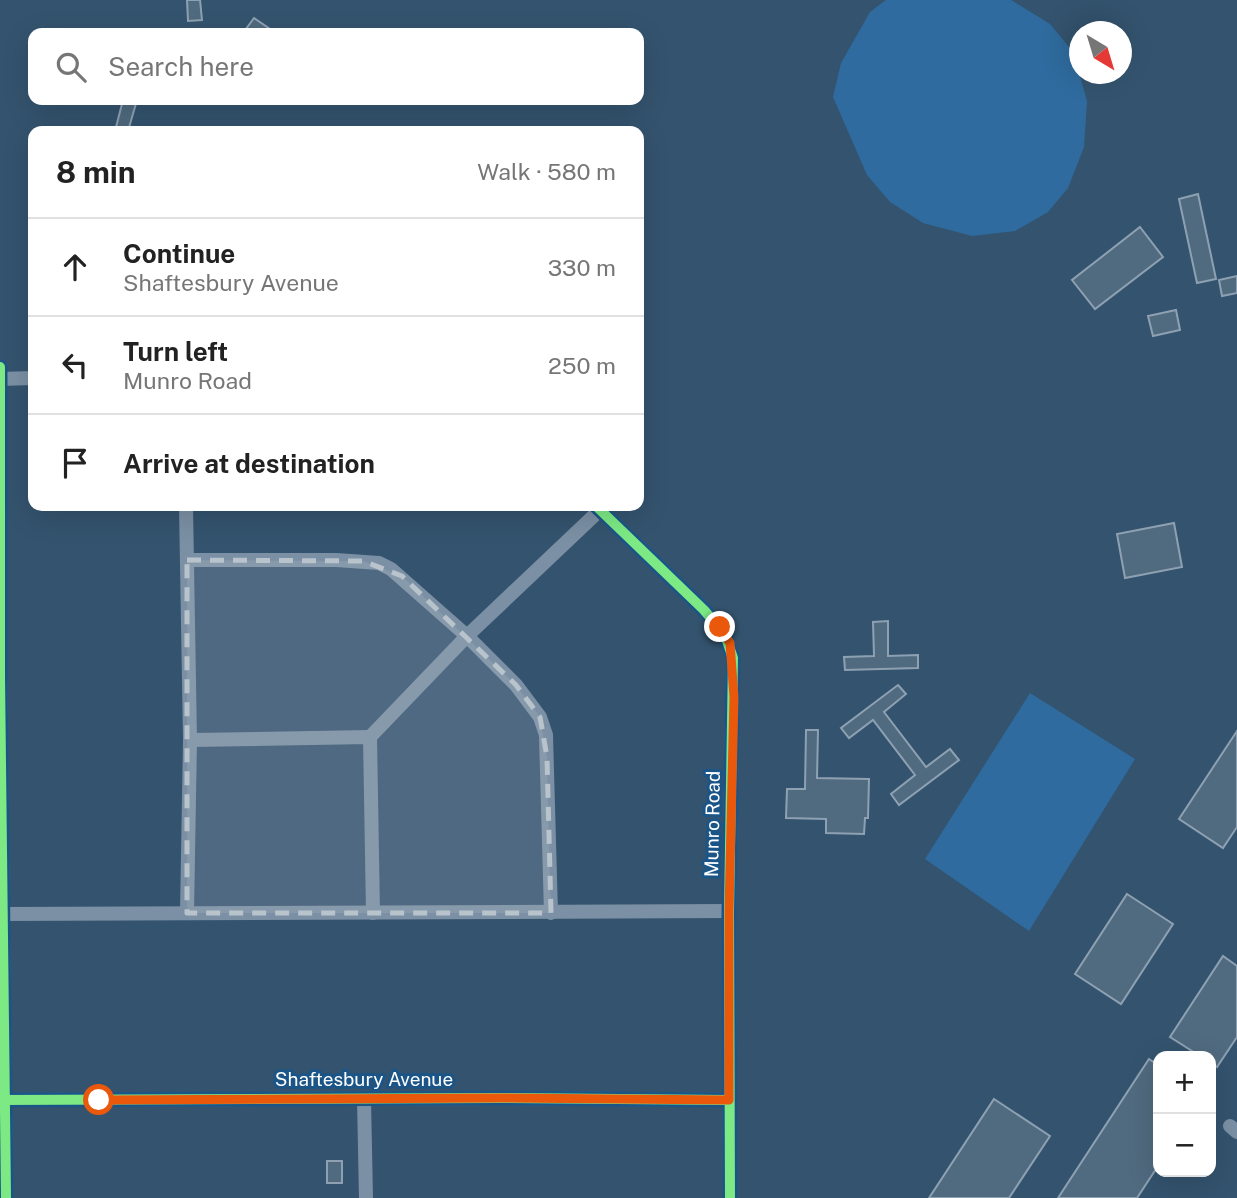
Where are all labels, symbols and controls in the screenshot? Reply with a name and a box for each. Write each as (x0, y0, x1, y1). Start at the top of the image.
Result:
north arrow (1069, 21, 1132, 84)
search box (28, 28, 644, 105)
icon: search (52, 48, 90, 86)
text: Search here (108, 51, 254, 82)
text: 8 min (56, 154, 136, 190)
text: Walk · 580 m (477, 158, 616, 185)
text: Continue (123, 238, 235, 269)
icon: ahead (56, 248, 94, 286)
text: 330 m (548, 254, 616, 281)
text: Shaftesbury Avenue (123, 269, 339, 296)
text: Turn left (123, 336, 228, 367)
icon: left (56, 346, 94, 384)
text: 250 m (548, 352, 616, 379)
text: Munro Road (123, 367, 252, 394)
icon: arrive (56, 444, 94, 482)
text: Arrive at destination (123, 448, 375, 479)
route end (704, 611, 735, 642)
street label: Munro Road (700, 771, 724, 877)
map controls (1153, 1051, 1216, 1177)
button: + (1153, 1051, 1216, 1114)
street label: Shaftesbury Avenue (275, 1068, 453, 1090)
route start (83, 1084, 114, 1115)
button: − (1153, 1114, 1216, 1177)

